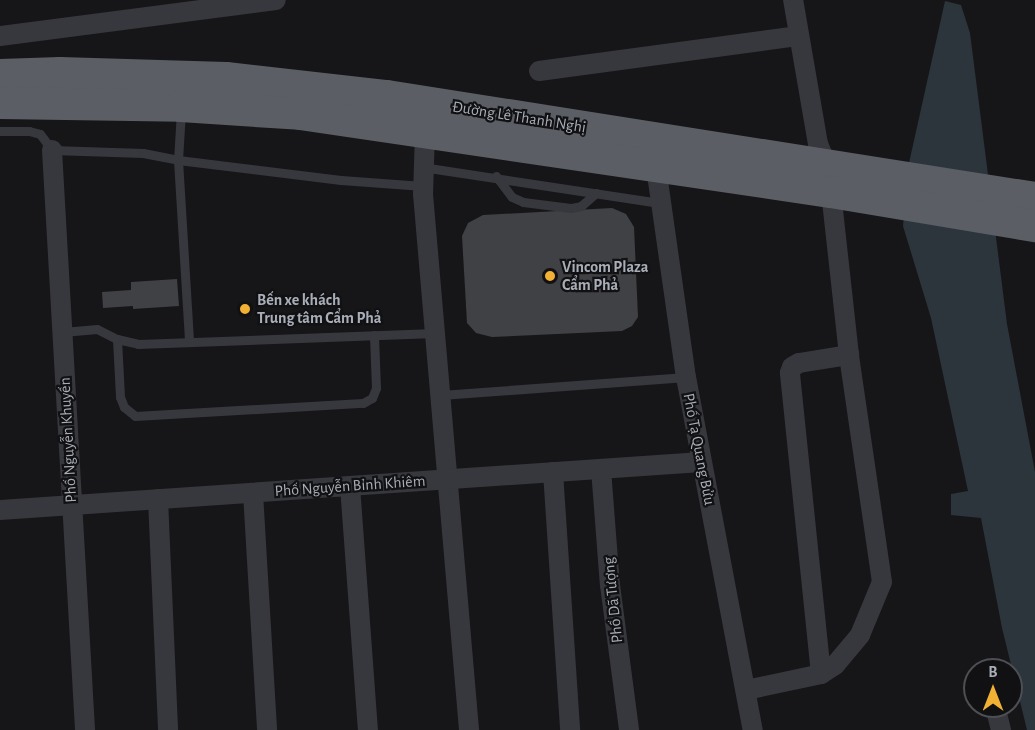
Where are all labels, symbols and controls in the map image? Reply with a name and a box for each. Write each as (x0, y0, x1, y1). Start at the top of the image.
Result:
street label: Đường Lê Thanh Nghị (451, 97, 587, 137)
place label: Vincom Plaza Cẩm Phả (562, 257, 649, 295)
marker: Vincom Plaza Cẩm Phả (543, 269, 557, 283)
place label: Bến xe khách Trung tâm Cẩm Phả (257, 290, 382, 328)
marker: Bến xe khách Trung tâm Cẩm Phả (238, 302, 252, 316)
street label: Phố Nguyễn Khuyến (55, 377, 81, 503)
street label: Phố Tạ Quang Bửu (679, 391, 719, 507)
street label: Phố Nguyễn Bỉnh Khiêm (274, 471, 426, 501)
street label: Phố Dã Tượng (599, 556, 627, 644)
north arrow (963, 658, 1023, 718)
text: B (988, 664, 998, 680)

